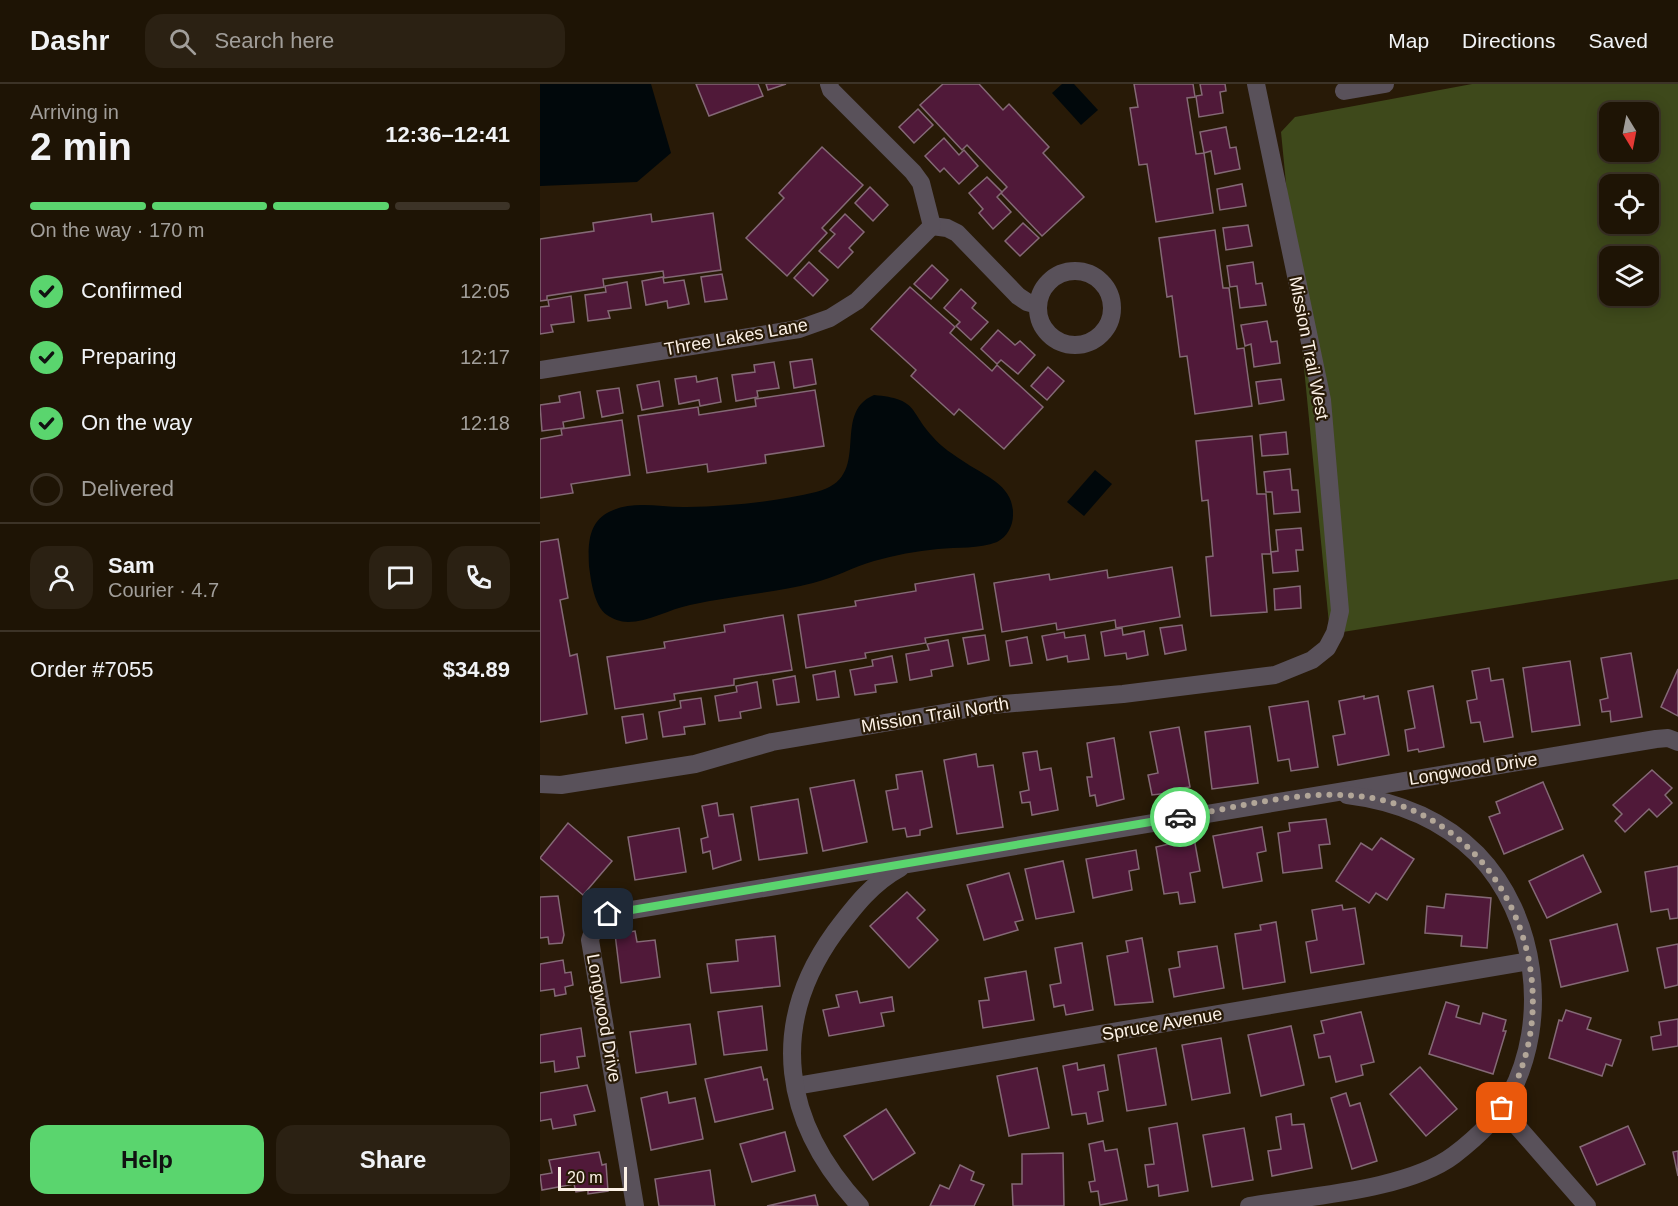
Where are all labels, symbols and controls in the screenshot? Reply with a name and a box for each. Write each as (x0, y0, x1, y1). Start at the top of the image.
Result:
search box (145, 14, 565, 68)
text: Dashr (30, 25, 109, 56)
icon: search (166, 25, 199, 58)
text: Search here (214, 28, 334, 53)
text: Map (1388, 29, 1429, 52)
text: Directions (1462, 29, 1555, 52)
text: Saved (1588, 29, 1648, 52)
text: Arriving in (30, 101, 119, 123)
north arrow (1599, 102, 1659, 162)
map controls (1599, 102, 1659, 306)
text: 12:36–12:41 (385, 122, 510, 147)
text: 2 min (30, 125, 132, 168)
button: locate (1599, 174, 1659, 234)
text: On the way · 170 m (30, 219, 205, 241)
button: layers (1599, 246, 1659, 306)
icon: check (30, 275, 63, 308)
street label: Mission Trail West (1285, 275, 1333, 421)
text: Confirmed (81, 278, 182, 303)
text: 12:05 (460, 280, 510, 302)
street label: Three Lakes Lane (663, 315, 809, 359)
icon: check (30, 341, 63, 374)
text: Preparing (81, 344, 176, 369)
text: 12:17 (460, 346, 510, 368)
icon: check (30, 407, 63, 440)
text: On the way (81, 410, 192, 435)
text: 12:18 (460, 412, 510, 434)
text: Delivered (81, 476, 174, 501)
button: person (30, 546, 93, 609)
button: chat (369, 546, 432, 609)
button: phone (447, 546, 510, 609)
text: Sam (108, 553, 154, 578)
text: Courier · 4.7 (108, 579, 219, 601)
text: Order #7055 (30, 657, 154, 682)
text: $34.89 (443, 657, 510, 682)
street label: Mission Trail North (860, 693, 1010, 737)
street label: Longwood Drive (1407, 749, 1539, 789)
courier (1150, 787, 1210, 847)
icon: car (1164, 801, 1197, 834)
pin (582, 888, 633, 939)
icon: home (591, 897, 624, 930)
street label: Longwood Drive (583, 952, 625, 1084)
street label: Spruce Avenue (1100, 1004, 1224, 1044)
pin (1476, 1082, 1527, 1133)
icon: bag (1485, 1091, 1518, 1124)
button: Help (30, 1125, 264, 1194)
button: Share (276, 1125, 510, 1194)
scale bar (558, 1164, 627, 1192)
text: 20 m (567, 1169, 603, 1186)

